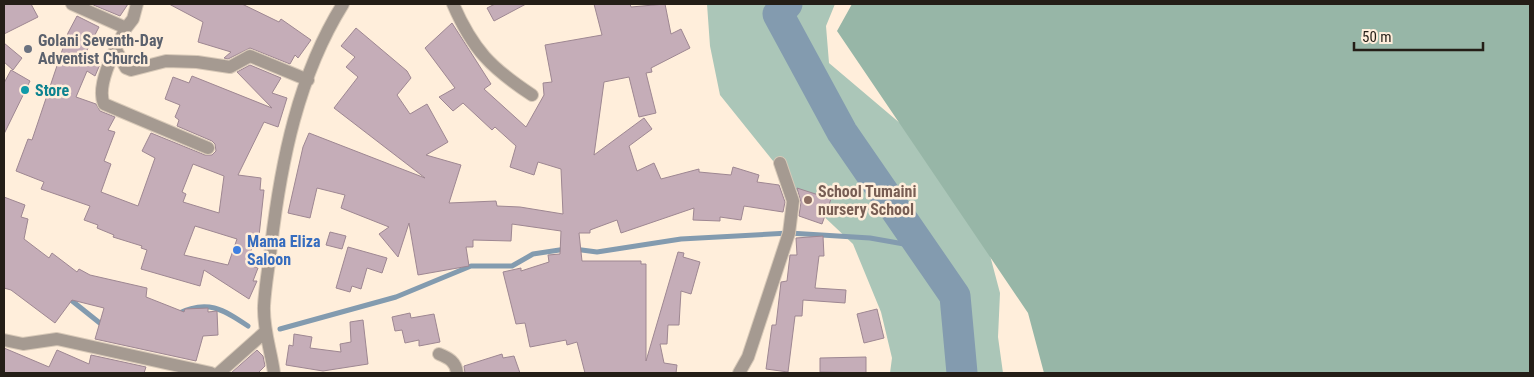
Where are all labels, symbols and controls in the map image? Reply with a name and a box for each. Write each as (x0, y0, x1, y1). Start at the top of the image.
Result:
scale bar (1354, 20, 1483, 52)
text: 50 m (1362, 28, 1392, 46)
place label: Golani Seventh-Day Adventist Church (38, 31, 163, 68)
marker: Golani Seventh-Day Adventist Church (22, 43, 34, 55)
place label: Store (35, 81, 69, 100)
marker: Store (19, 84, 31, 96)
place label: School Tumaini nursery School (818, 182, 916, 219)
marker: School Tumaini nursery School (802, 194, 814, 206)
place label: Mama Eliza Saloon (247, 232, 321, 269)
marker: Mama Eliza Saloon (231, 244, 243, 256)

